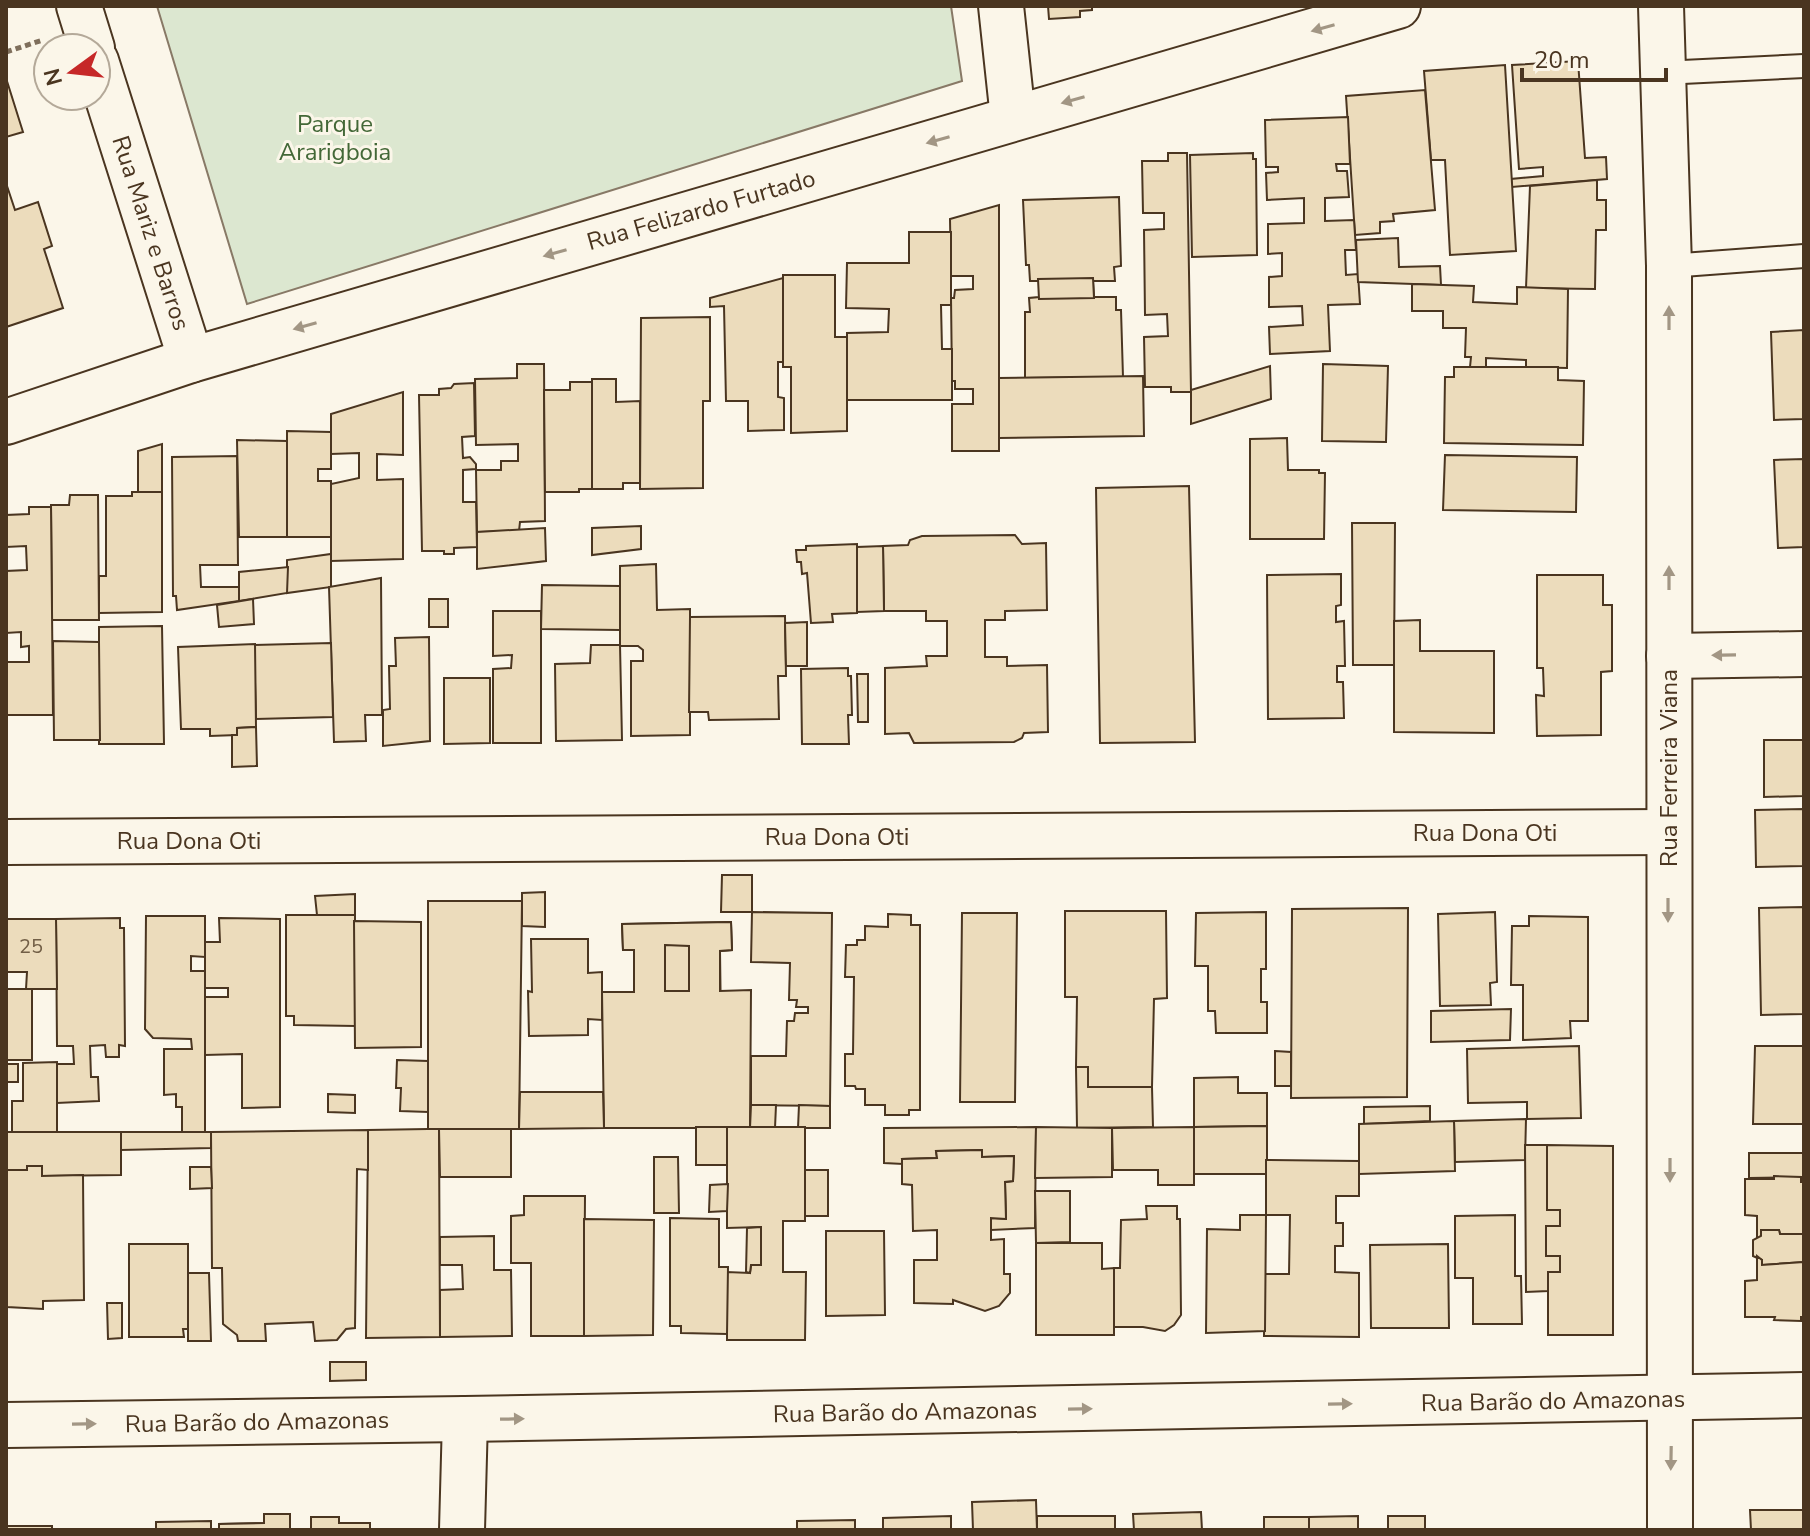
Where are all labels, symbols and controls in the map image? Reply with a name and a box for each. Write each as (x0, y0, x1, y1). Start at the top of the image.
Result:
one-way arrow (1311, 22, 1335, 35)
north arrow (32, 32, 112, 112)
scale bar (1522, 32, 1666, 82)
text: 20 m (1534, 44, 1590, 76)
text: N (37, 65, 70, 89)
one-way arrow (1061, 94, 1085, 107)
park label: Parque Ararigboia (279, 108, 391, 168)
street label: Rua Mariz e Barros (104, 132, 198, 334)
one-way arrow (926, 134, 950, 147)
street label: Rua Felizardo Furtado (583, 162, 819, 258)
one-way arrow (542, 247, 566, 260)
one-way arrow (1663, 305, 1675, 330)
one-way arrow (293, 320, 317, 333)
one-way arrow (1663, 565, 1675, 590)
one-way arrow (1711, 649, 1736, 661)
street label: Rua Ferreira Viana (1653, 669, 1685, 867)
street label: Rua Dona Oti (1413, 817, 1557, 849)
street label: Rua Dona Oti (765, 821, 909, 853)
street label: Rua Dona Oti (117, 825, 261, 857)
one-way arrow (1662, 898, 1674, 923)
house number: 25 (19, 933, 43, 960)
one-way arrow (1664, 1158, 1676, 1183)
street label: Rua Barão do Amazonas (1421, 1383, 1685, 1419)
street label: Rua Barão do Amazonas (773, 1394, 1037, 1430)
one-way arrow (1328, 1398, 1353, 1411)
one-way arrow (1068, 1403, 1093, 1415)
street label: Rua Barão do Amazonas (125, 1404, 389, 1440)
one-way arrow (500, 1412, 525, 1425)
one-way arrow (72, 1418, 97, 1430)
one-way arrow (1665, 1446, 1677, 1471)

